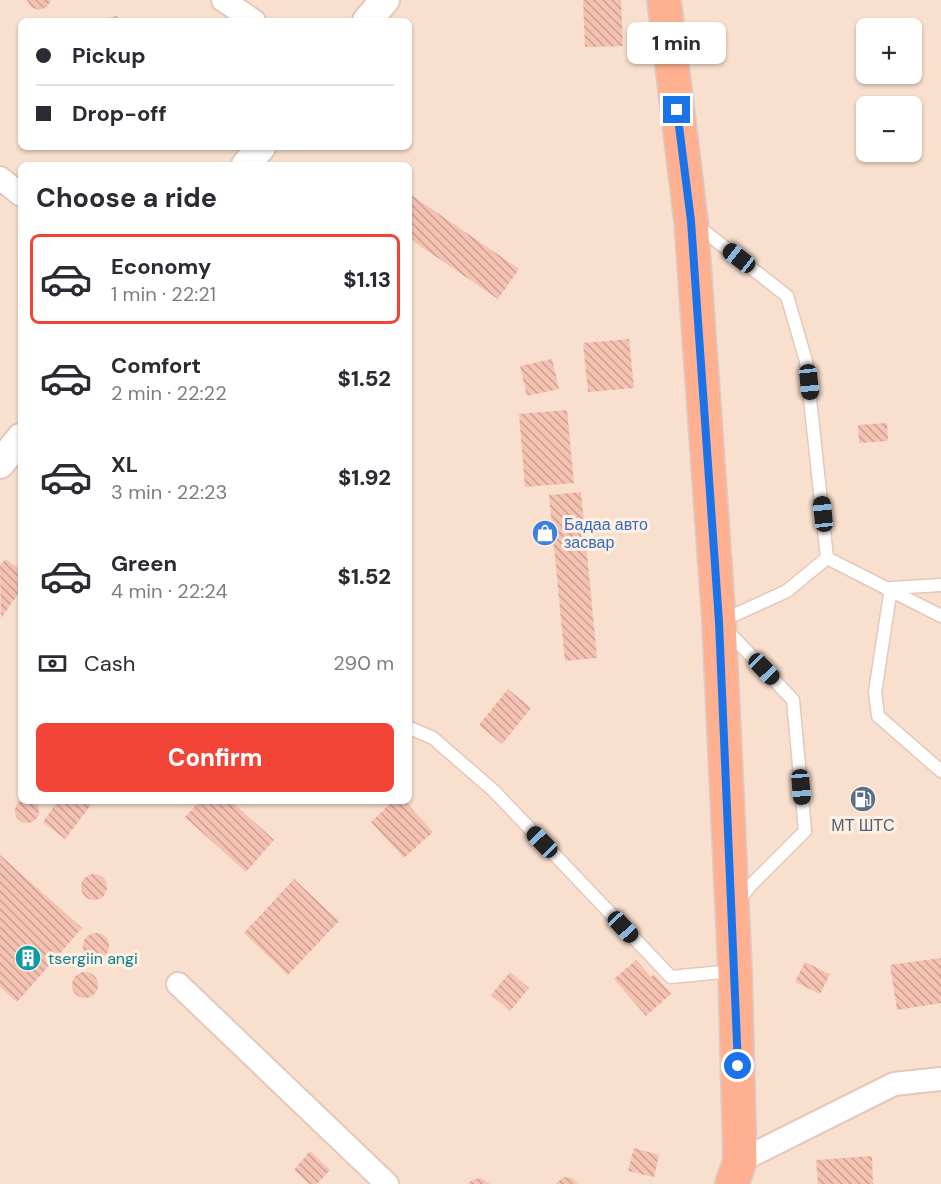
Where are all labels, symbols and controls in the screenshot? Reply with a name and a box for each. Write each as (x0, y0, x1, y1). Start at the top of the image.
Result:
map controls (856, 18, 922, 162)
button: + (856, 18, 922, 84)
callout: 1 min (628, 23, 726, 65)
text: 1 min (652, 30, 701, 56)
text: Pickup (72, 41, 146, 70)
route end (663, 96, 690, 123)
button: − (856, 96, 922, 162)
text: Drop-off (72, 99, 167, 128)
text: Choose a ride (36, 180, 217, 215)
car (719, 240, 759, 276)
icon: car (39, 252, 93, 306)
text: Economy (111, 252, 211, 281)
text: $1.13 (343, 265, 391, 294)
text: 1 min · 22:21 (111, 281, 216, 307)
icon: car (39, 351, 93, 405)
text: Comfort (111, 351, 201, 380)
car (798, 363, 820, 401)
text: $1.52 (338, 364, 391, 393)
text: 2 min · 22:22 (111, 380, 227, 406)
icon: car (39, 450, 93, 504)
text: XL (111, 450, 138, 479)
text: $1.92 (338, 463, 391, 492)
text: 3 min · 22:23 (111, 479, 227, 505)
car (812, 495, 834, 533)
place label: Бадаа авто засвар (564, 514, 648, 553)
shop icon: Бадаа авто засвар (530, 518, 560, 548)
icon: car (39, 549, 93, 603)
text: Green (111, 549, 177, 578)
text: $1.52 (338, 562, 391, 591)
text: 4 min · 22:24 (111, 578, 228, 604)
icon: cash (36, 647, 69, 680)
text: Cash (84, 649, 135, 678)
text: 290 m (333, 650, 394, 676)
car (745, 650, 783, 688)
button: Confirm (36, 723, 394, 792)
car (790, 768, 812, 806)
fuel station icon: МТ ШТС (848, 784, 878, 814)
place label: МТ ШТС (831, 815, 895, 836)
car (523, 823, 561, 861)
car (604, 908, 642, 946)
building icon: tsergiin angi (13, 943, 43, 973)
place label: tsergiin angi (48, 948, 138, 969)
route start (724, 1052, 751, 1079)

